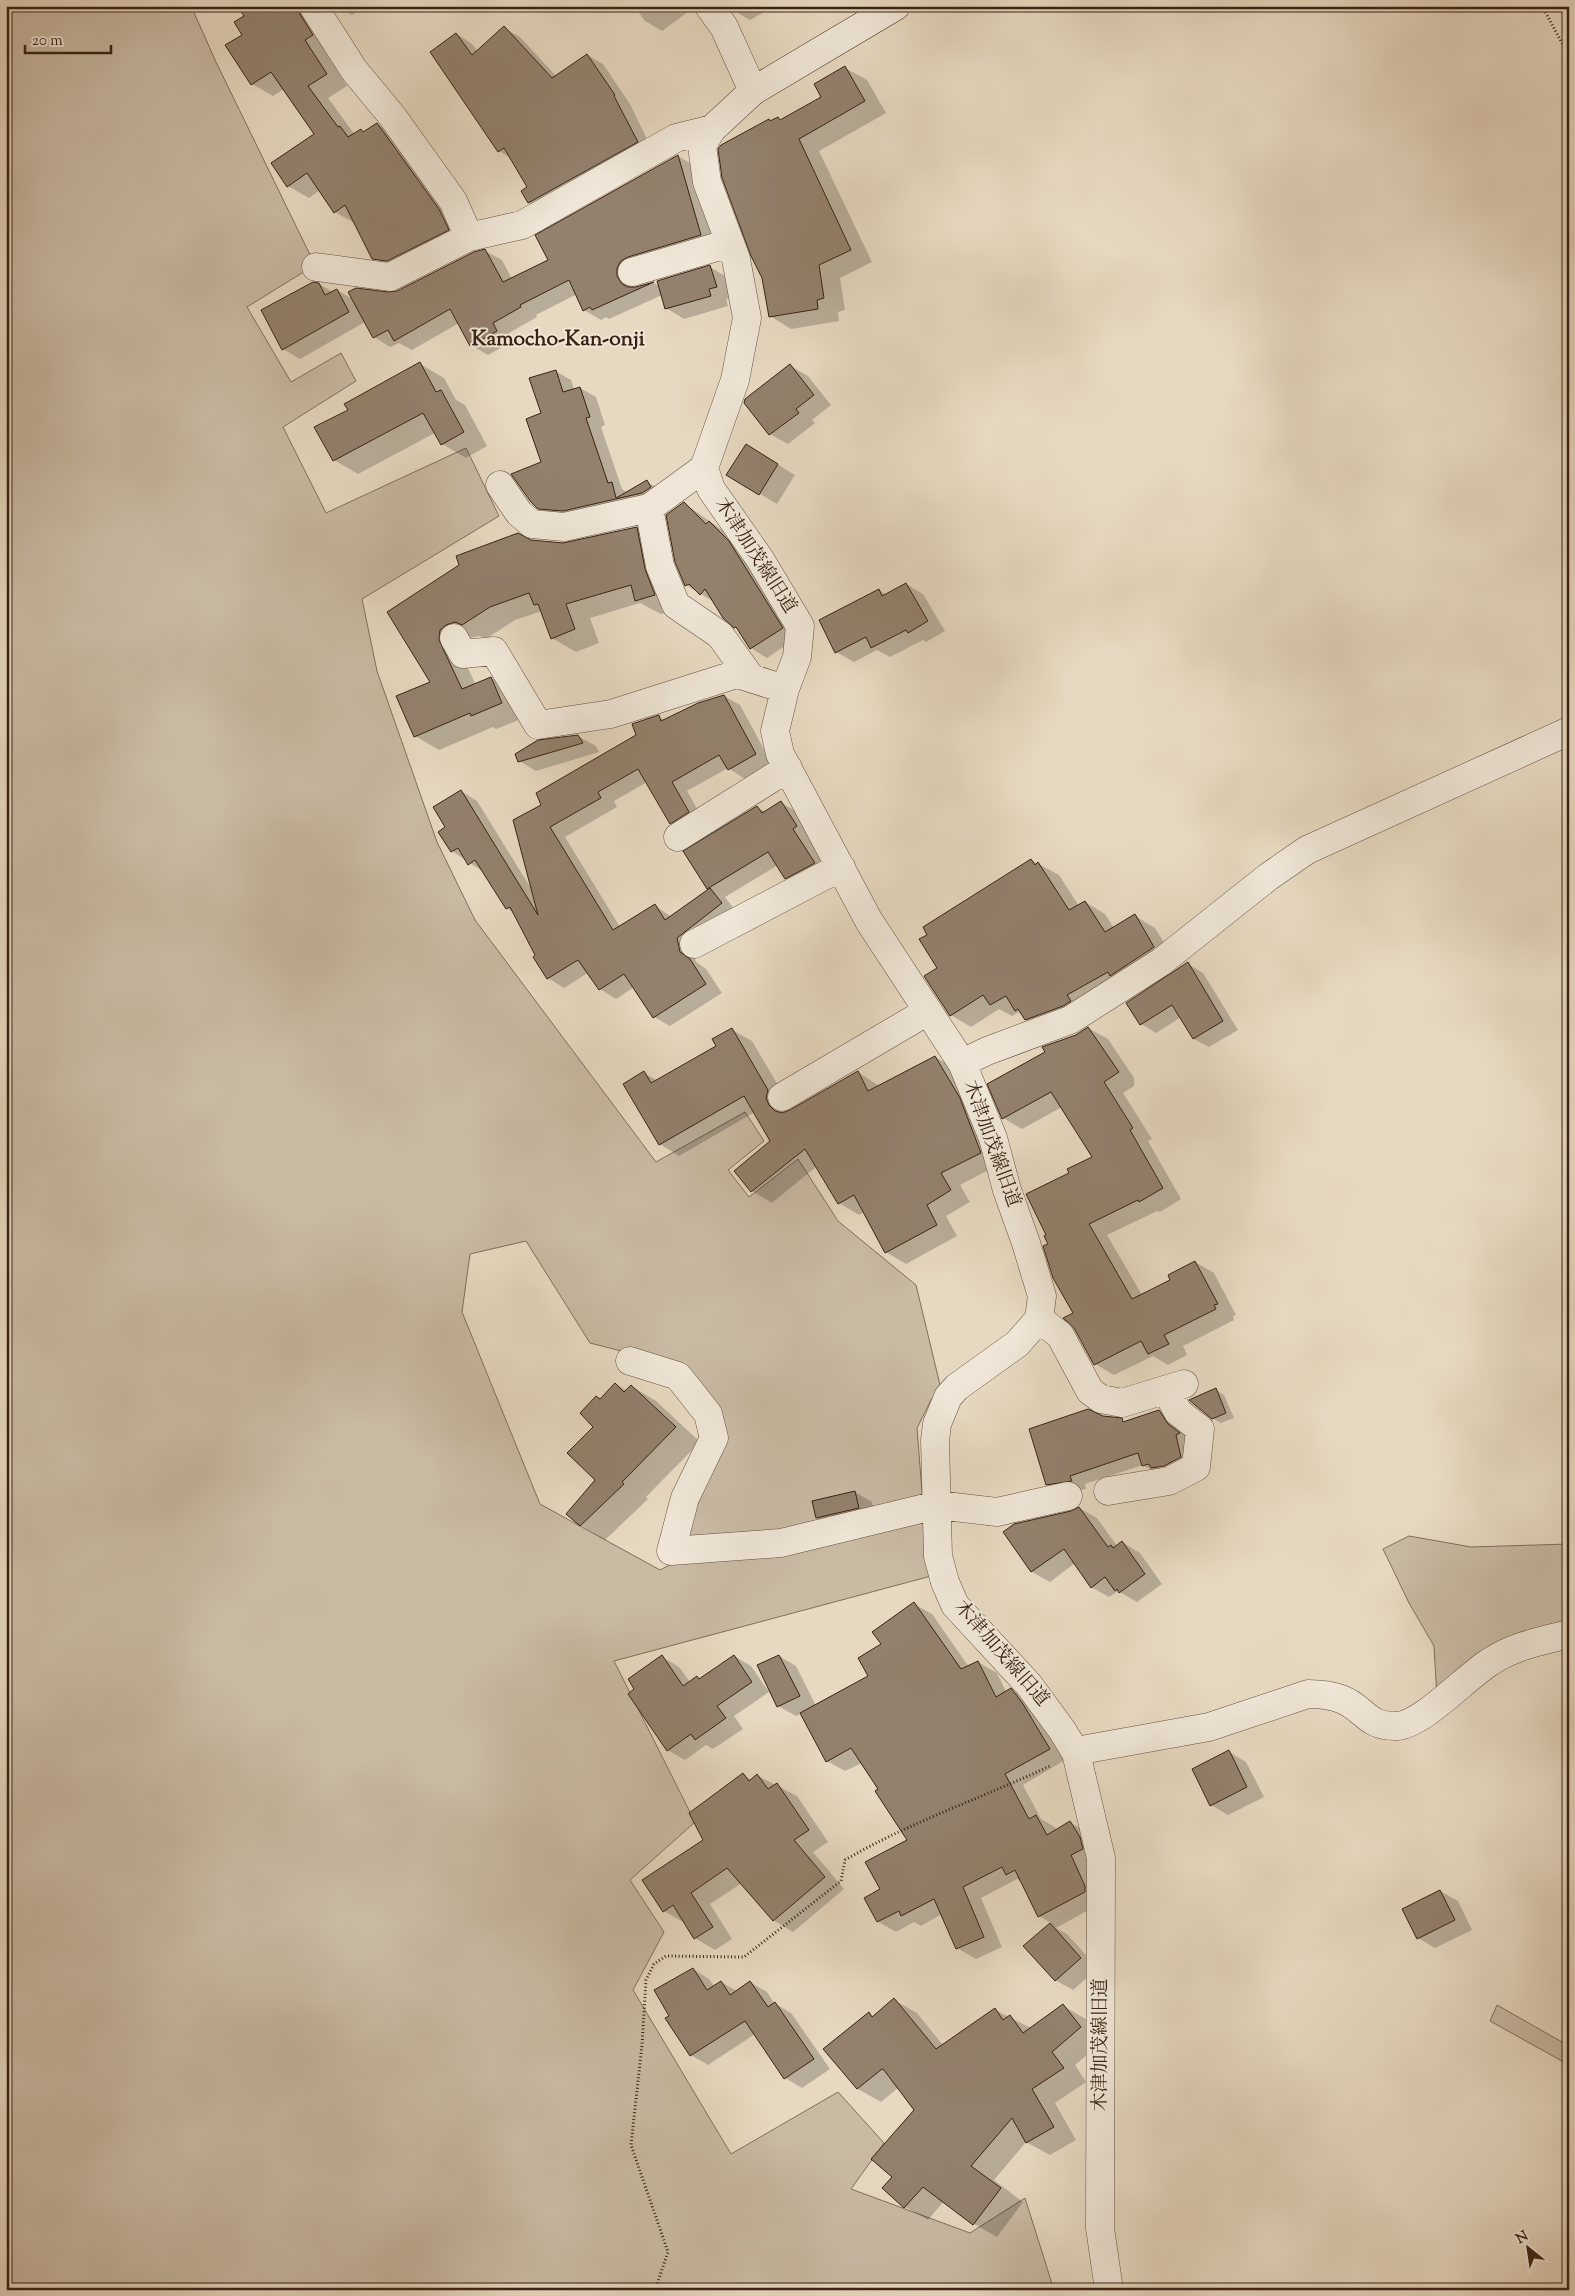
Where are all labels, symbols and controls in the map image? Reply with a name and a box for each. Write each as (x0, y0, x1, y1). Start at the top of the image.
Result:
scale bar (25, 22, 111, 54)
text: 20 m (32, 31, 63, 52)
district label: Kamocho-Kan-onji (471, 325, 645, 355)
street label: 木津加茂線旧道 (707, 493, 803, 619)
street label: 木津加茂線旧道 (956, 1077, 1026, 1211)
street label: 木津加茂線旧道 (947, 1595, 1055, 1713)
street label: 木津加茂線旧道 (1088, 1978, 1115, 2112)
north arrow (1502, 2224, 1552, 2274)
text: N (1513, 2227, 1532, 2250)

